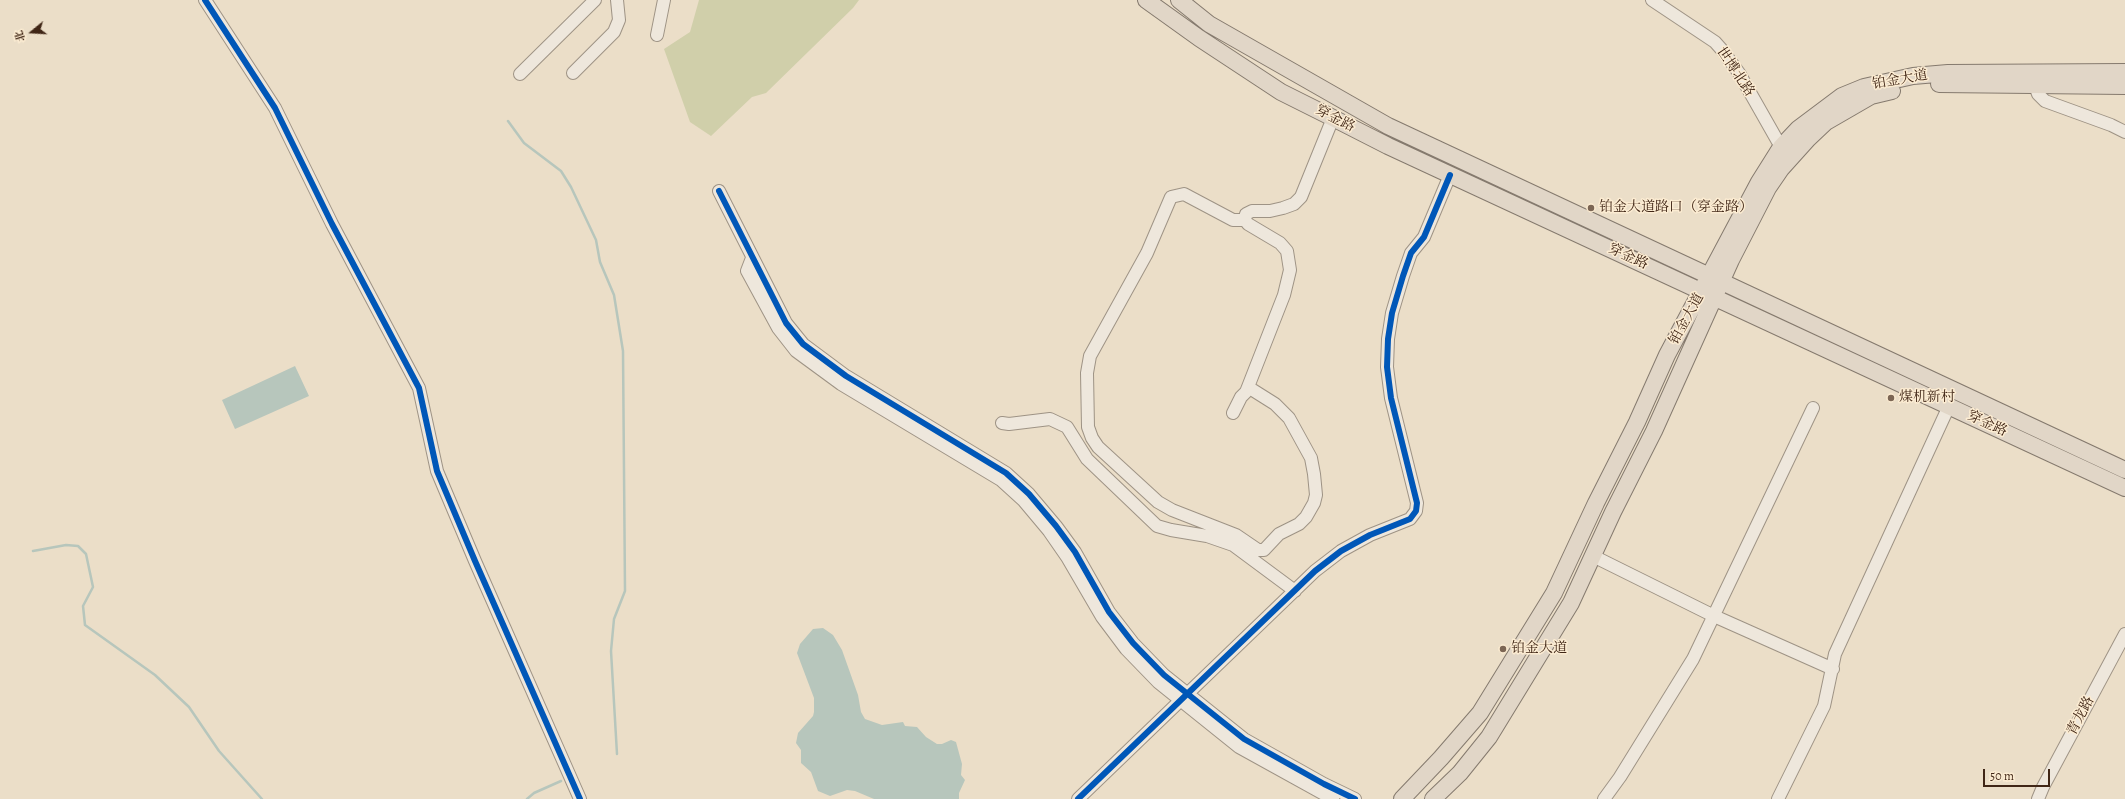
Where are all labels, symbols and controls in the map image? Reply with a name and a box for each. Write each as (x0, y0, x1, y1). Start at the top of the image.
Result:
north arrow (12, 12, 52, 52)
text: 北 (11, 28, 29, 43)
street label: 世博北路 (1712, 44, 1758, 100)
street label: 铂金大道 (1871, 67, 1929, 93)
street label: 穿金路 (1312, 102, 1358, 136)
place label: 铂金大道路口（穿金路） (1599, 200, 1753, 216)
marker: 铂金大道路口（穿金路） (1586, 203, 1596, 213)
street label: 穿金路 (1605, 241, 1651, 273)
street label: 铂金大道 (1666, 290, 1708, 348)
place label: 煤机新村 (1899, 390, 1955, 406)
marker: 煤机新村 (1886, 393, 1896, 403)
street label: 穿金路 (1964, 408, 2010, 440)
place label: 铂金大道 (1511, 641, 1567, 657)
marker: 铂金大道 (1498, 644, 1508, 654)
street label: 青龙路 (2064, 694, 2098, 738)
scale bar (1985, 761, 2052, 787)
text: 50 m (1990, 768, 2014, 784)

